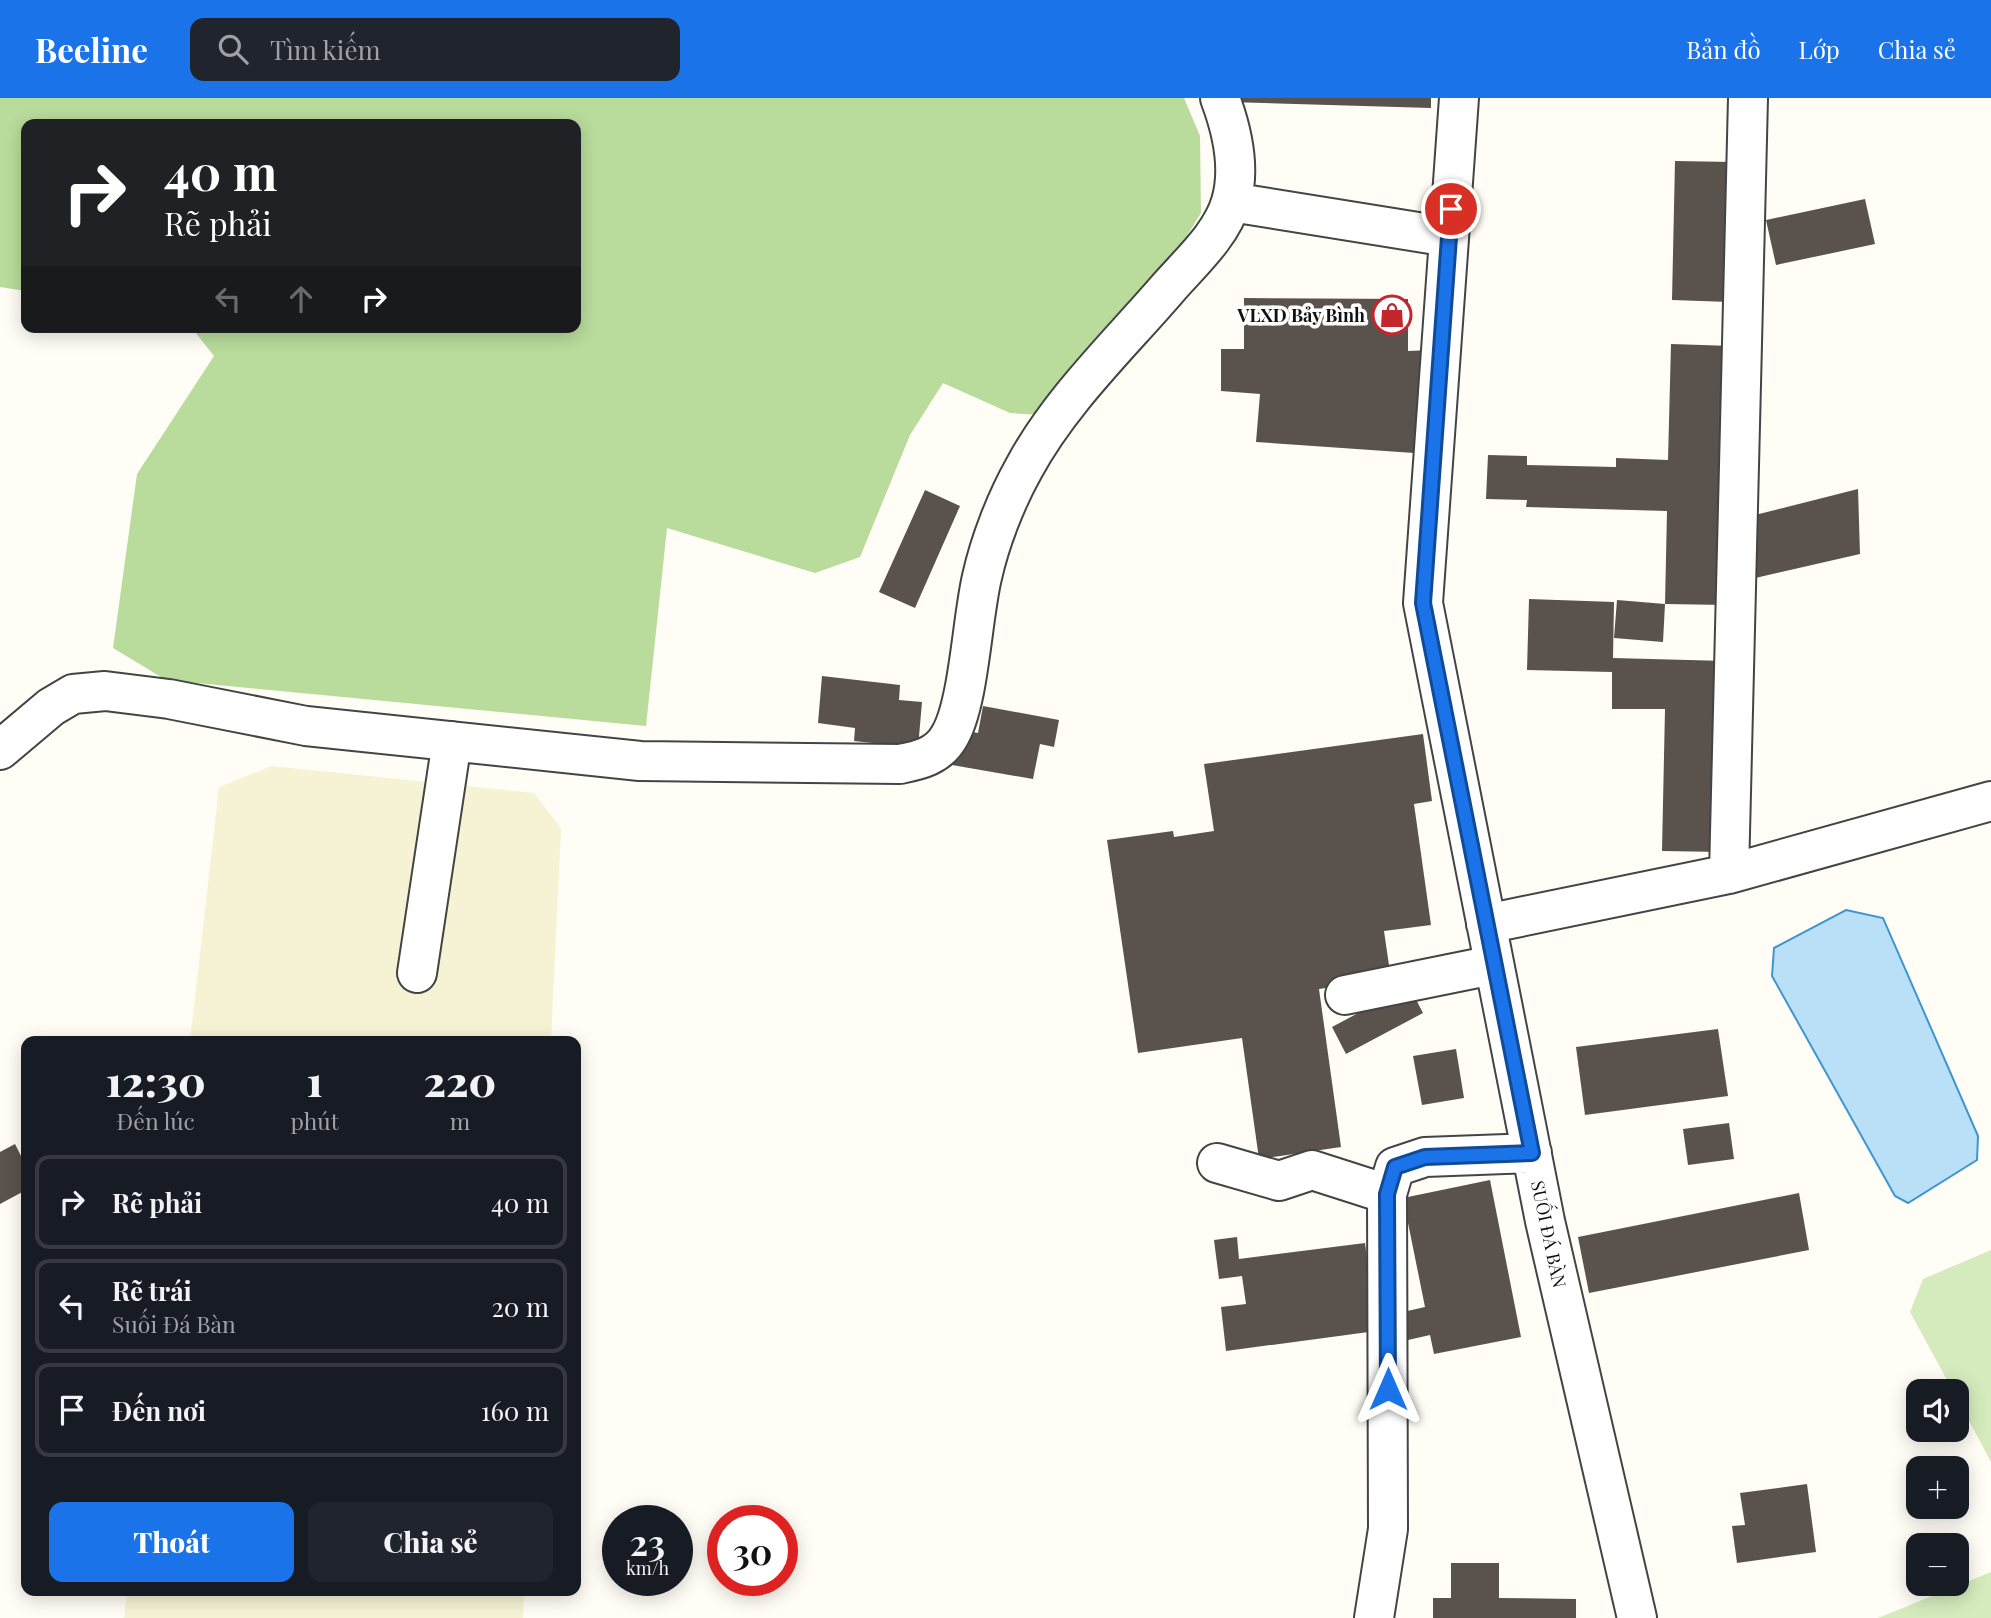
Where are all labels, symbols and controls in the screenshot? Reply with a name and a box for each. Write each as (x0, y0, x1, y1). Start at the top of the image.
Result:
search box (190, 18, 680, 81)
text: Beeline (35, 27, 148, 71)
icon: search (214, 30, 252, 68)
text: Tìm kiếm (270, 32, 381, 67)
text: Bản đồ (1686, 33, 1761, 65)
text: Lớp (1799, 33, 1840, 65)
text: Chia sẻ (1878, 33, 1956, 65)
text: 40 m (164, 138, 277, 203)
icon: right (49, 147, 140, 238)
pin (1421, 179, 1481, 239)
icon: arrive (1432, 190, 1470, 228)
text: Rẽ phải (164, 201, 272, 244)
icon: left (209, 280, 247, 318)
icon: ahead (282, 280, 320, 318)
icon: right (355, 280, 393, 318)
shop icon: VLXD Bảy Bình (1371, 294, 1413, 336)
place label: VLXD Bảy Bình (1236, 303, 1365, 327)
text: 12:30 (106, 1052, 206, 1108)
text: 1 (306, 1052, 323, 1108)
text: 220 (423, 1052, 496, 1108)
text: Đến lúc (117, 1105, 195, 1136)
text: phút (290, 1105, 339, 1136)
text: m (450, 1105, 470, 1136)
street label: SUỐI ĐÁ BÀN (1526, 1177, 1576, 1290)
icon: right (53, 1183, 91, 1221)
text: Rẽ phải (112, 1185, 202, 1220)
text: 40 m (491, 1185, 549, 1220)
text: Rẽ trái (112, 1273, 192, 1308)
icon: left (53, 1287, 91, 1325)
text: 20 m (491, 1289, 549, 1324)
text: Suối Đá Bàn (112, 1308, 236, 1339)
position arrow (1351, 1352, 1425, 1426)
map controls (1906, 1379, 1969, 1596)
button: sound (1906, 1379, 1969, 1442)
icon: arrive (53, 1391, 91, 1429)
text: Đến nơi (112, 1393, 206, 1428)
text: 160 m (481, 1393, 549, 1428)
button: + (1906, 1456, 1969, 1519)
button: Thoát (49, 1502, 294, 1582)
button: Chia sẻ (308, 1502, 553, 1582)
speed limit sign: 30 (707, 1505, 798, 1596)
text: 23 (630, 1518, 665, 1565)
button: − (1906, 1533, 1969, 1596)
text: km/h (626, 1556, 669, 1580)

